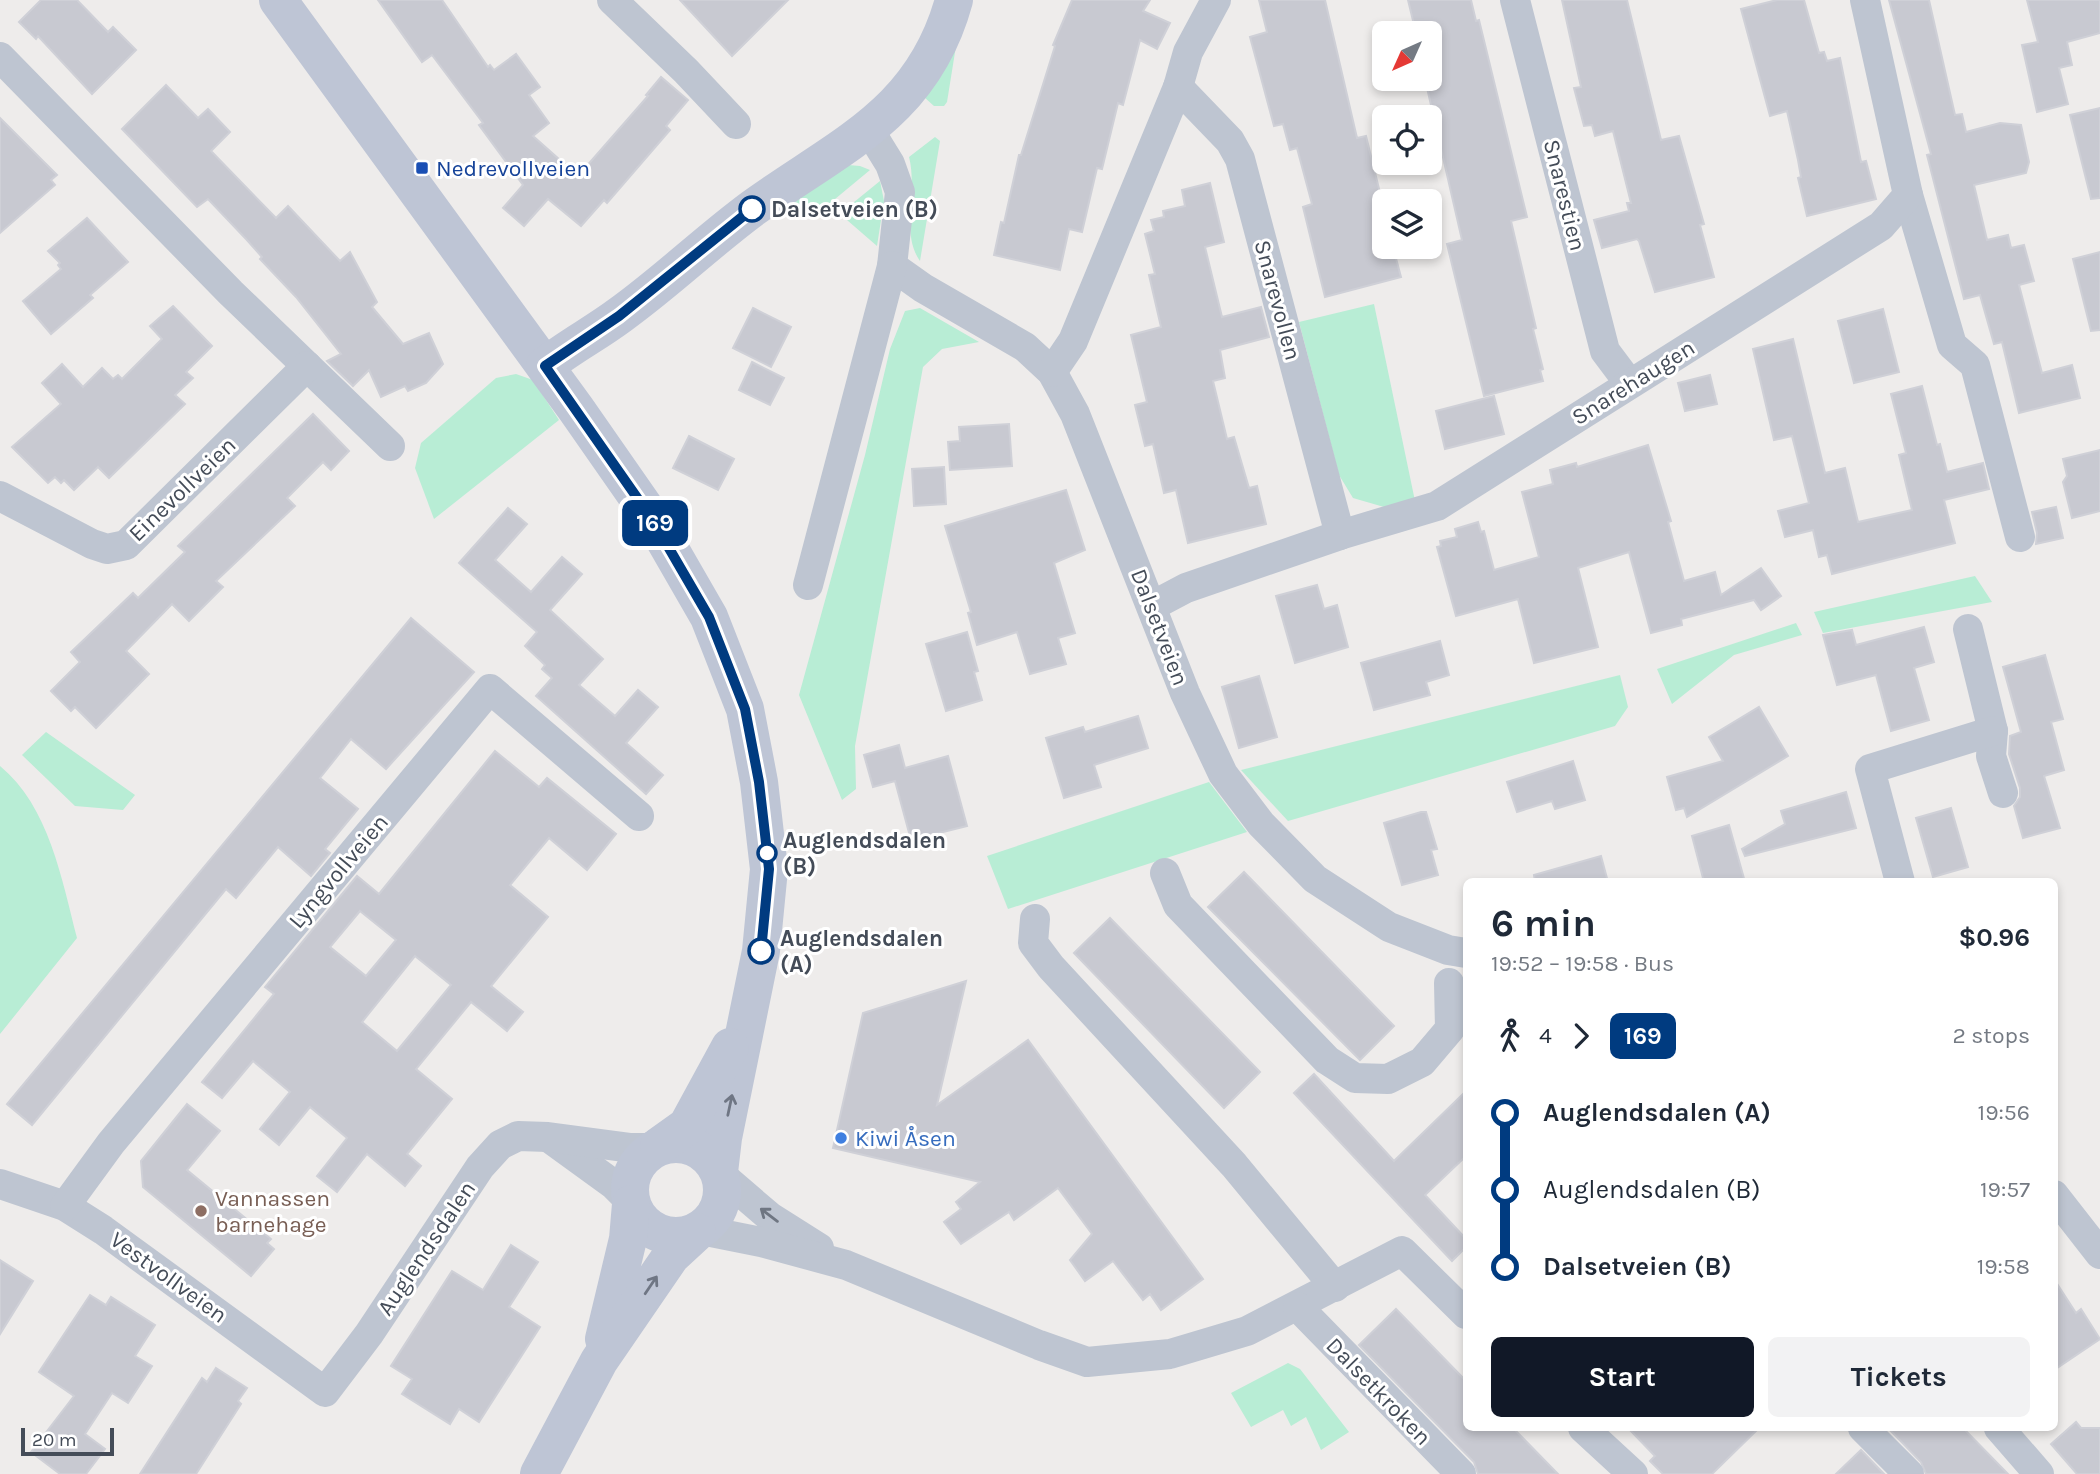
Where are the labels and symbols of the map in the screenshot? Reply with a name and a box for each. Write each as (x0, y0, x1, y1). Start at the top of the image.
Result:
north arrow (1372, 21, 1442, 91)
street label: Snarestien (1538, 137, 1591, 254)
place label: Nedrevollveien (436, 155, 590, 182)
marker: Nedrevollveien (414, 160, 430, 176)
marker: Dalsetveien (B) (739, 196, 765, 222)
place label: Dalsetveien (B) (771, 196, 938, 223)
street label: Snarevollen (1249, 237, 1307, 363)
street label: Snarehaugen (1567, 334, 1700, 431)
street label: Einevollveien (123, 432, 242, 547)
line badge: 169 (615, 500, 695, 546)
street label: Dalsetveien (1125, 565, 1194, 689)
street label: Lyngvollveien (283, 809, 394, 934)
place label: Auglendsdalen (B) (783, 827, 946, 880)
marker: Auglendsdalen (B) (757, 843, 777, 863)
place label: Auglendsdalen (A) (780, 925, 943, 978)
marker: Auglendsdalen (A) (748, 938, 774, 964)
one-way arrow (724, 1094, 738, 1117)
place label: Kiwi Åsen (855, 1125, 956, 1152)
marker: Kiwi Åsen (833, 1130, 849, 1146)
street label: Auglendsdalen (371, 1176, 481, 1321)
place label: Vannassen barnehage (215, 1185, 330, 1238)
marker: Vannassen barnehage (193, 1203, 209, 1219)
one-way arrow (760, 1207, 778, 1222)
street label: Vestvollveien (105, 1226, 232, 1329)
one-way arrow (644, 1276, 659, 1295)
street label: Dalsetkroken (1321, 1332, 1437, 1451)
scale bar (21, 1425, 114, 1457)

